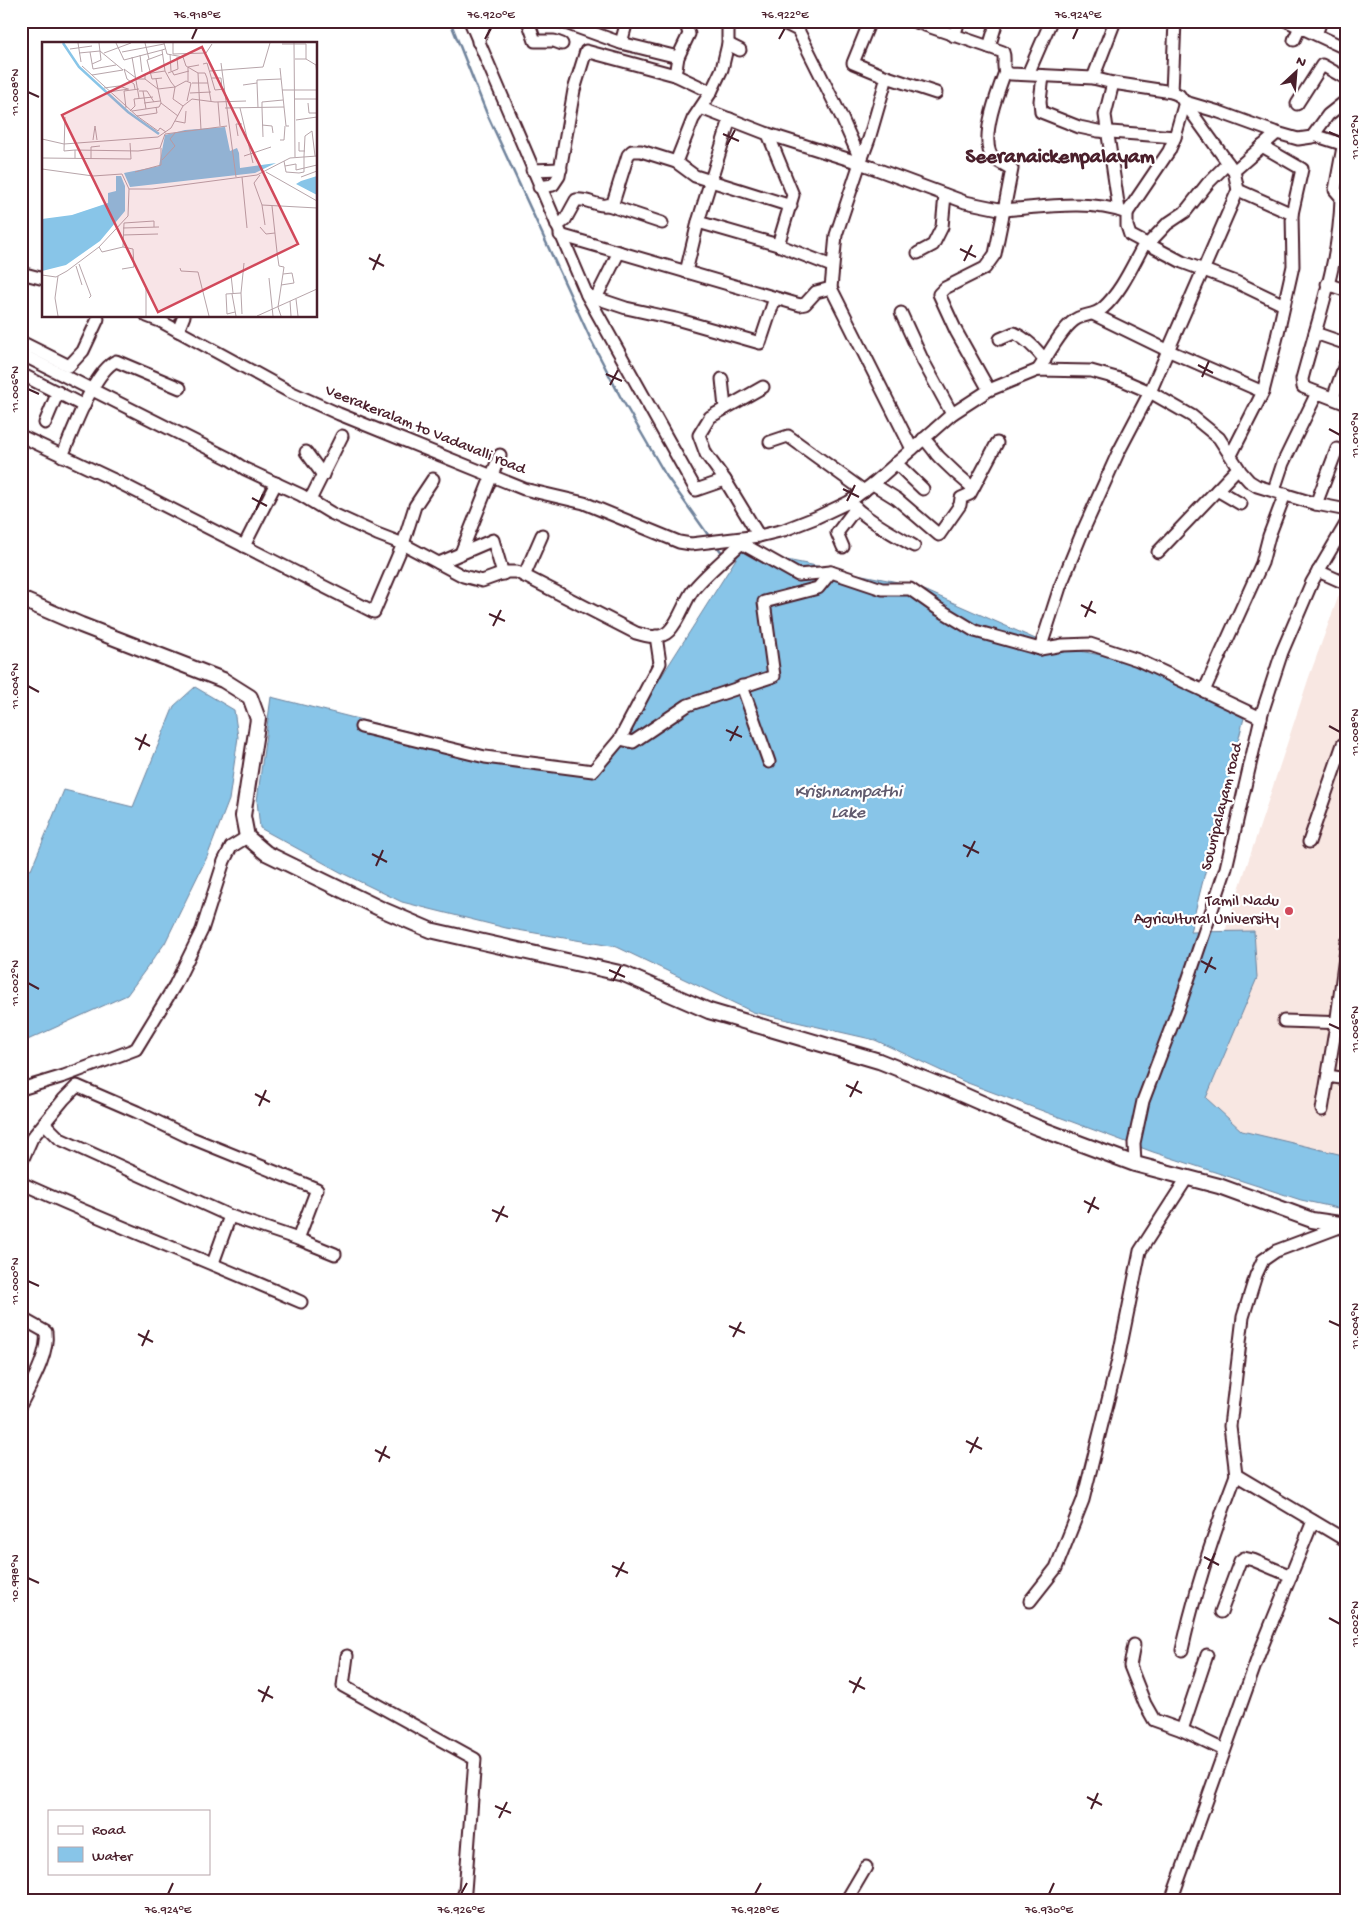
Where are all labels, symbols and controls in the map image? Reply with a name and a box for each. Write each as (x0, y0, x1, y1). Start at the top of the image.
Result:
text: 76.918°E (173, 9, 221, 23)
text: 76.920°E (466, 9, 515, 23)
text: 76.922°E (761, 9, 809, 23)
text: 76.924°E (1054, 9, 1102, 23)
inset map (42, 42, 318, 318)
north arrow (1270, 48, 1320, 98)
text: N (1293, 53, 1308, 72)
text: 11.008°N (9, 68, 23, 116)
text: 11.012°N (1349, 115, 1363, 160)
district label: Seeranaickenpalayam (965, 146, 1155, 171)
text: 11.006°N (9, 366, 23, 413)
street label: Veerakeralam to Vadavalli road (321, 382, 530, 481)
text: 11.010°N (1349, 412, 1363, 459)
text: 11.004°N (9, 663, 23, 710)
text: 11.008°N (1349, 708, 1363, 756)
street label: Sowripalayam road (1198, 740, 1248, 873)
water label: Krishnampathi Lake (794, 782, 904, 824)
place label: Tamil Nadu Agricultural University (1134, 893, 1279, 930)
marker: Tamil Nadu Agricultural University (1283, 905, 1295, 917)
text: 11.002°N (9, 960, 23, 1007)
text: 11.006°N (1349, 1006, 1363, 1053)
text: 11.000°N (9, 1257, 23, 1306)
text: 11.004°N (1349, 1303, 1363, 1350)
text: 10.998°N (9, 1554, 23, 1603)
text: 11.002°N (1349, 1601, 1363, 1648)
legend (48, 1810, 210, 1874)
text: Road (92, 1822, 126, 1840)
text: Water (92, 1848, 134, 1866)
text: 76.924°E (144, 1904, 192, 1918)
text: 76.926°E (437, 1904, 485, 1918)
text: 76.928°E (730, 1904, 779, 1918)
text: 76.930°E (1024, 1904, 1074, 1918)

